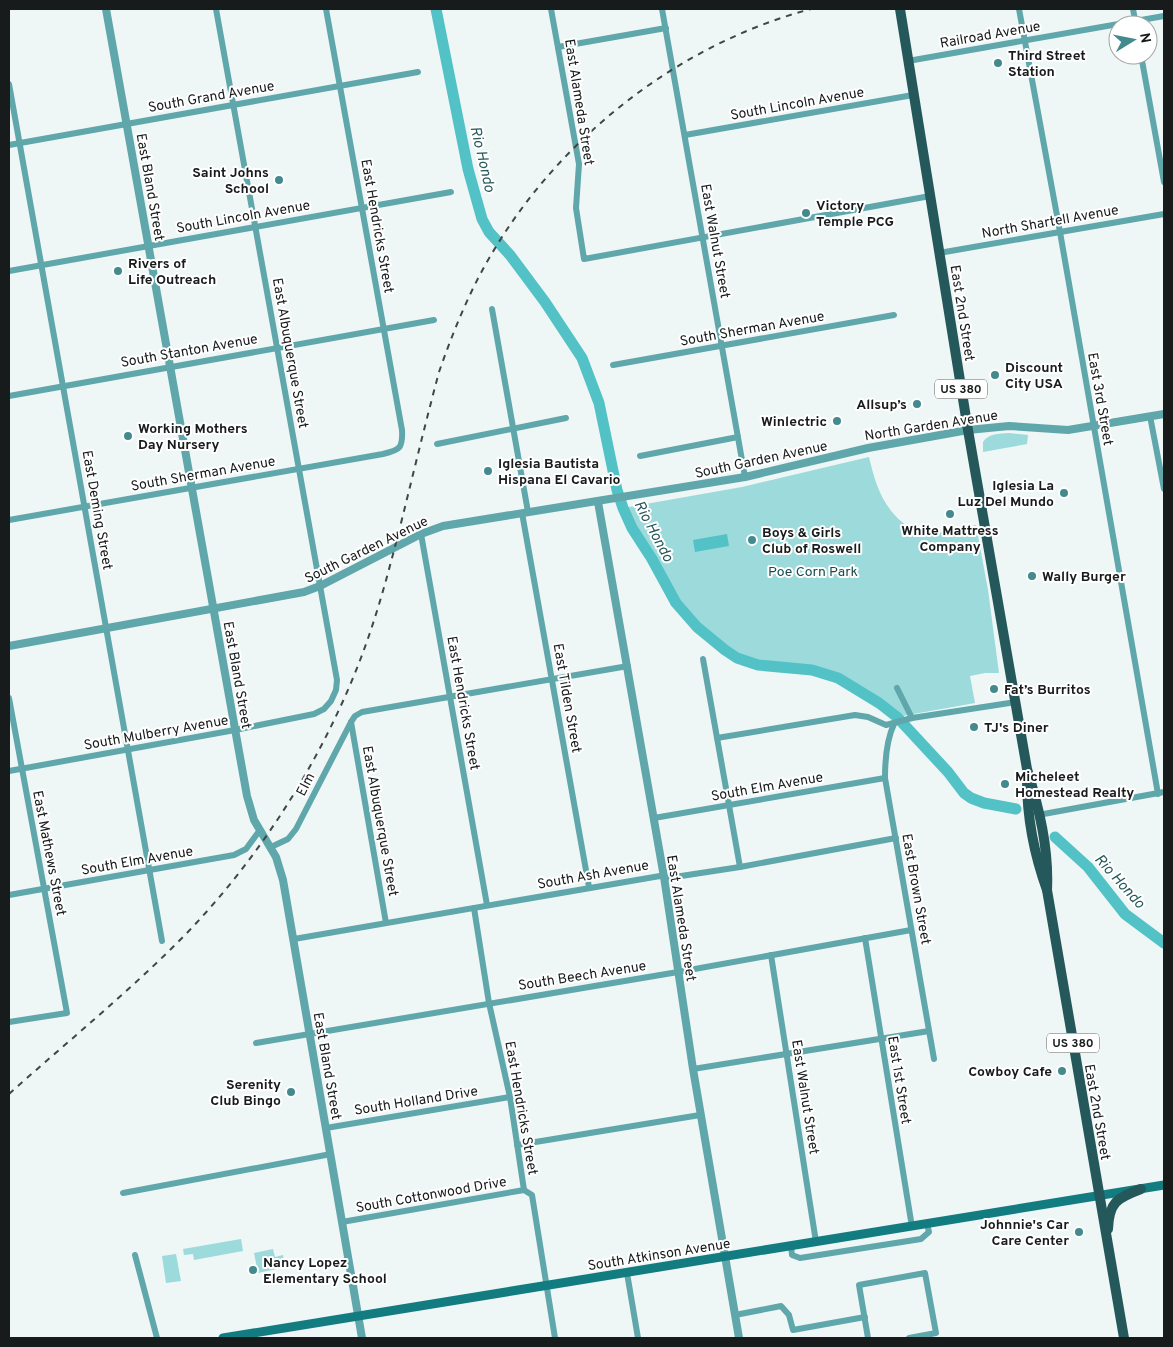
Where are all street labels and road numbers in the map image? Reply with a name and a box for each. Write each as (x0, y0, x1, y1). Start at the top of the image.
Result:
street label: Railroad Avenue (939, 18, 1042, 53)
street label: East Alameda Street (560, 38, 597, 167)
street label: South Grand Avenue (147, 78, 276, 117)
street label: South Lincoln Avenue (729, 84, 865, 125)
street label: East Bland Street (132, 132, 167, 242)
street label: East Hendricks Street (356, 158, 397, 295)
street label: East Walnut Street (696, 183, 733, 300)
street label: South Lincoln Avenue (175, 197, 311, 238)
street label: North Shartell Avenue (981, 202, 1120, 243)
street label: East 2nd Street (946, 264, 978, 362)
street label: East Albuquerque Street (268, 277, 311, 430)
street label: South Sherman Avenue (679, 308, 826, 351)
street label: South Stanton Avenue (119, 331, 259, 372)
street label: East 3rd Street (1083, 352, 1116, 447)
road number: US 380 (935, 379, 987, 398)
street label: North Garden Avenue (863, 408, 999, 445)
street label: South Garden Avenue (693, 438, 829, 483)
street label: East Deming Street (78, 449, 115, 571)
street label: South Sherman Avenue (130, 453, 277, 496)
street label: South Garden Avenue (302, 513, 431, 588)
street label: East Bland Street (219, 620, 254, 730)
street label: East Hendricks Street (442, 635, 483, 772)
street label: East Tilden Street (549, 642, 585, 754)
street label: South Mulberry Avenue (83, 712, 230, 755)
street label: East Albuquerque Street (358, 745, 401, 898)
street label: South Elm Avenue (710, 769, 825, 806)
street label: Elm (293, 770, 319, 799)
street label: East Mathews Street (28, 789, 69, 917)
street label: East Brown Street (897, 832, 934, 946)
street label: South Elm Avenue (80, 843, 195, 880)
street label: East Alameda Street (662, 854, 699, 983)
street label: South Ash Avenue (536, 857, 650, 894)
street label: South Beech Avenue (517, 958, 647, 995)
street label: East Bland Street (309, 1011, 344, 1121)
road number: US 380 (1047, 1034, 1099, 1052)
street label: East 1st Street (883, 1035, 914, 1126)
street label: East Walnut Street (787, 1039, 822, 1156)
street label: East Hendricks Street (500, 1040, 541, 1177)
street label: East 2nd Street (1080, 1063, 1113, 1162)
street label: South Holland Drive (353, 1083, 479, 1120)
street label: South Cottonwood Drive (355, 1174, 508, 1217)
street label: South Atkinson Avenue (587, 1236, 732, 1275)

